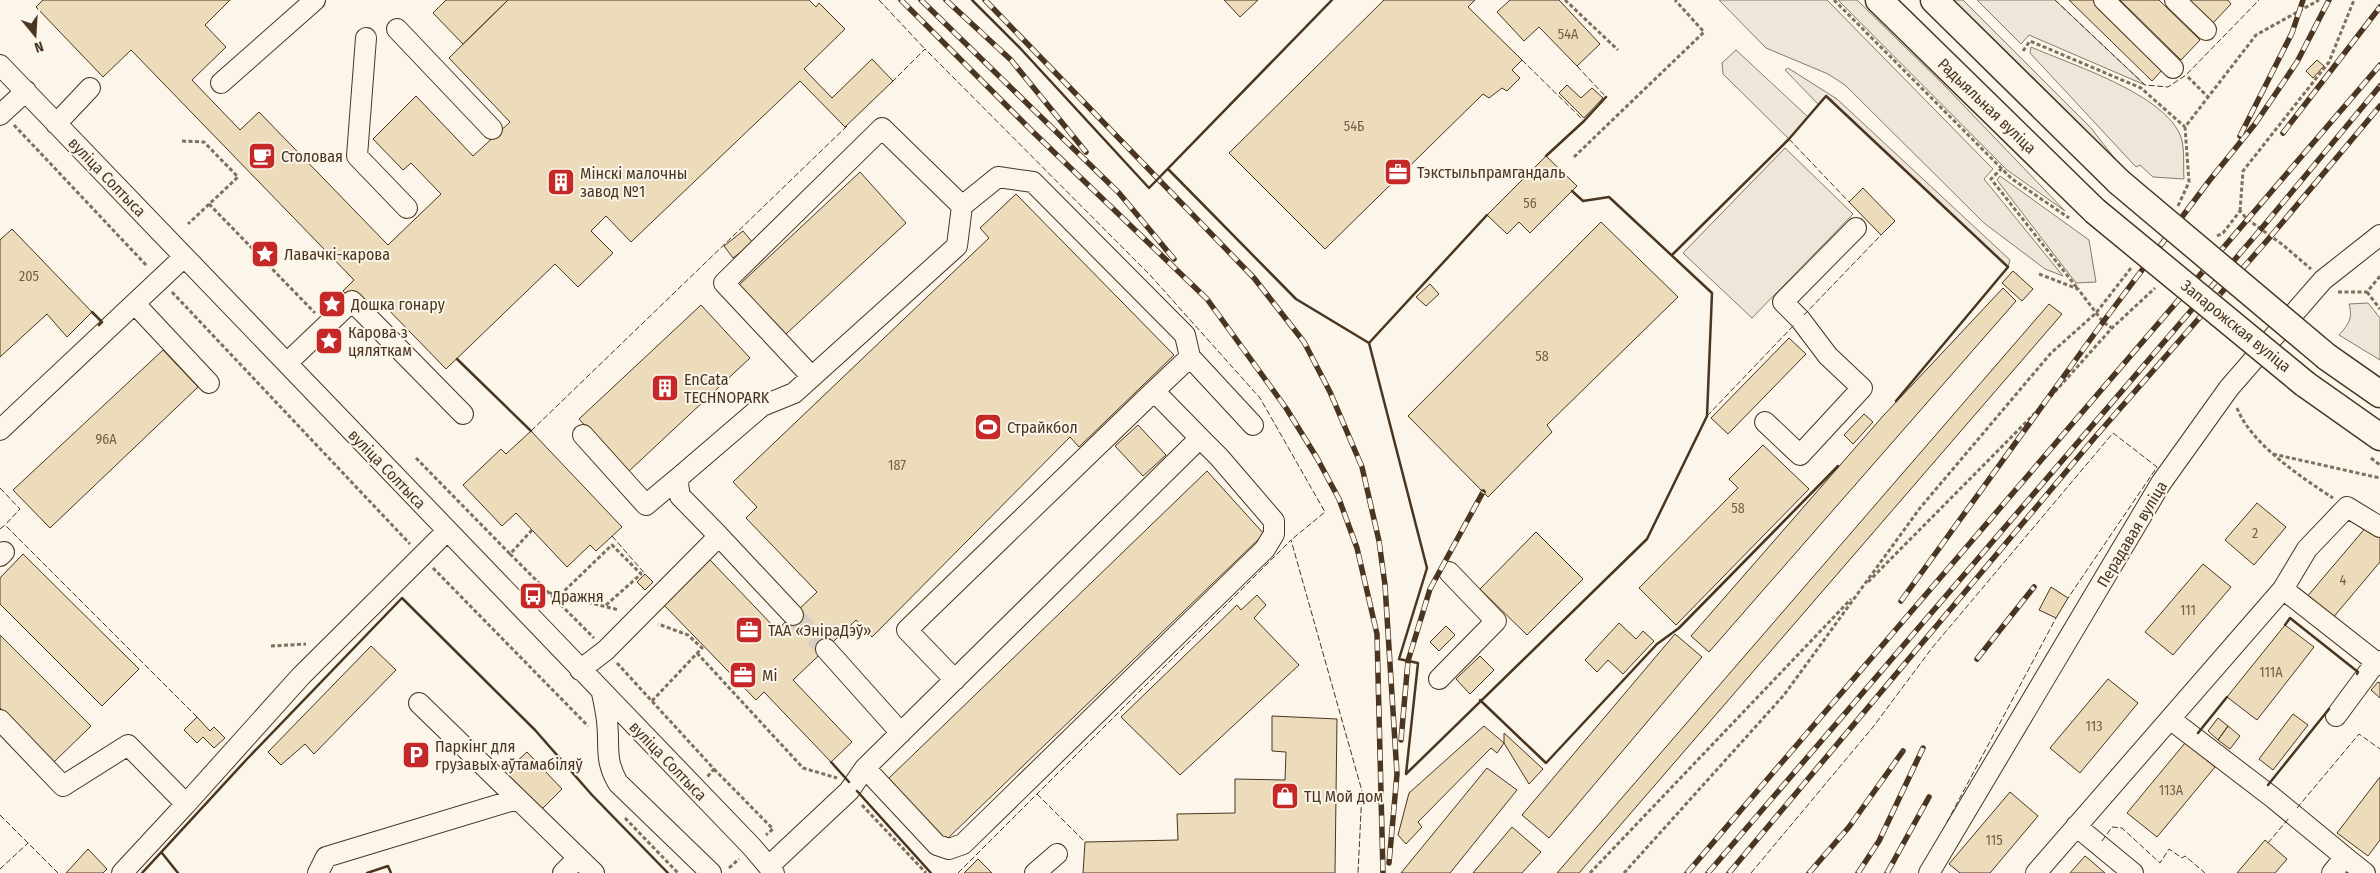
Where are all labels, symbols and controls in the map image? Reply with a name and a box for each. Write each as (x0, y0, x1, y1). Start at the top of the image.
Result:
north arrow (10, 10, 60, 60)
house number: 54А (1558, 26, 1579, 43)
text: N (32, 38, 45, 56)
street label: Радыяльная вуліца (1934, 54, 2040, 158)
house number: 54Б (1344, 118, 1364, 135)
street label: вуліца Солтыса (64, 133, 150, 221)
cafe icon: Столовая (247, 141, 277, 171)
place label: Столовая (281, 147, 343, 166)
office icon: Тэкстыльпрамгандаль (1383, 157, 1413, 187)
place label: Тэкстыльпрамгандаль (1417, 163, 1565, 182)
place label: Мінскі малочны завод №1 (580, 164, 687, 201)
building icon: Мінскі малочны завод №1 (546, 167, 576, 197)
house number: 56 (1523, 195, 1537, 212)
place icon: Лавачкі-карова (250, 239, 280, 269)
place label: Лавачкі-карова (284, 245, 390, 264)
house number: 205 (19, 268, 39, 285)
street label: Запарожская вуліца (2177, 276, 2295, 376)
place icon: Дошка гонару (317, 289, 347, 319)
place label: Дошка гонару (350, 295, 446, 314)
place label: Карова з цяляткам (348, 323, 412, 360)
place icon: Карова з цяляткам (314, 326, 344, 356)
house number: 58 (1535, 348, 1549, 365)
place label: EnCata TECHNOPARK (684, 370, 770, 407)
building icon: EnCata TECHNOPARK (650, 373, 680, 403)
sports icon: Страйкбол (973, 412, 1003, 442)
place label: Страйкбол (1007, 418, 1078, 437)
street label: вуліца Солтыса (344, 425, 430, 513)
house number: 96А (95, 431, 117, 448)
house number: 187 (888, 457, 906, 474)
street label: Перадавая вуліца (2093, 477, 2171, 591)
house number: 58 (1731, 500, 1745, 517)
house number: 2 (2252, 525, 2258, 542)
house number: 4 (2340, 572, 2347, 589)
bus stop icon: Дражня (518, 581, 548, 611)
place label: Дражня (551, 587, 604, 606)
house number: 111 (2180, 602, 2196, 619)
office icon: ТАА «ЭніраДэў» (734, 615, 764, 645)
place label: ТАА «ЭніраДэў» (768, 621, 872, 640)
office icon: Mi (728, 660, 758, 690)
house number: 111А (2259, 664, 2283, 681)
place label: Mi (762, 666, 777, 685)
street label: вуліца Солтыса (625, 717, 711, 805)
house number: 113 (2085, 718, 2103, 735)
place label: Паркінг для грузавых аўтамабіляў (435, 737, 583, 774)
parking icon: Паркінг для грузавых аўтамабіляў (401, 740, 431, 770)
shop icon: ТЦ Мой дом (1270, 781, 1300, 811)
house number: 113А (2159, 782, 2184, 799)
place label: ТЦ Мой дом (1304, 787, 1383, 806)
house number: 115 (1985, 832, 2003, 849)

